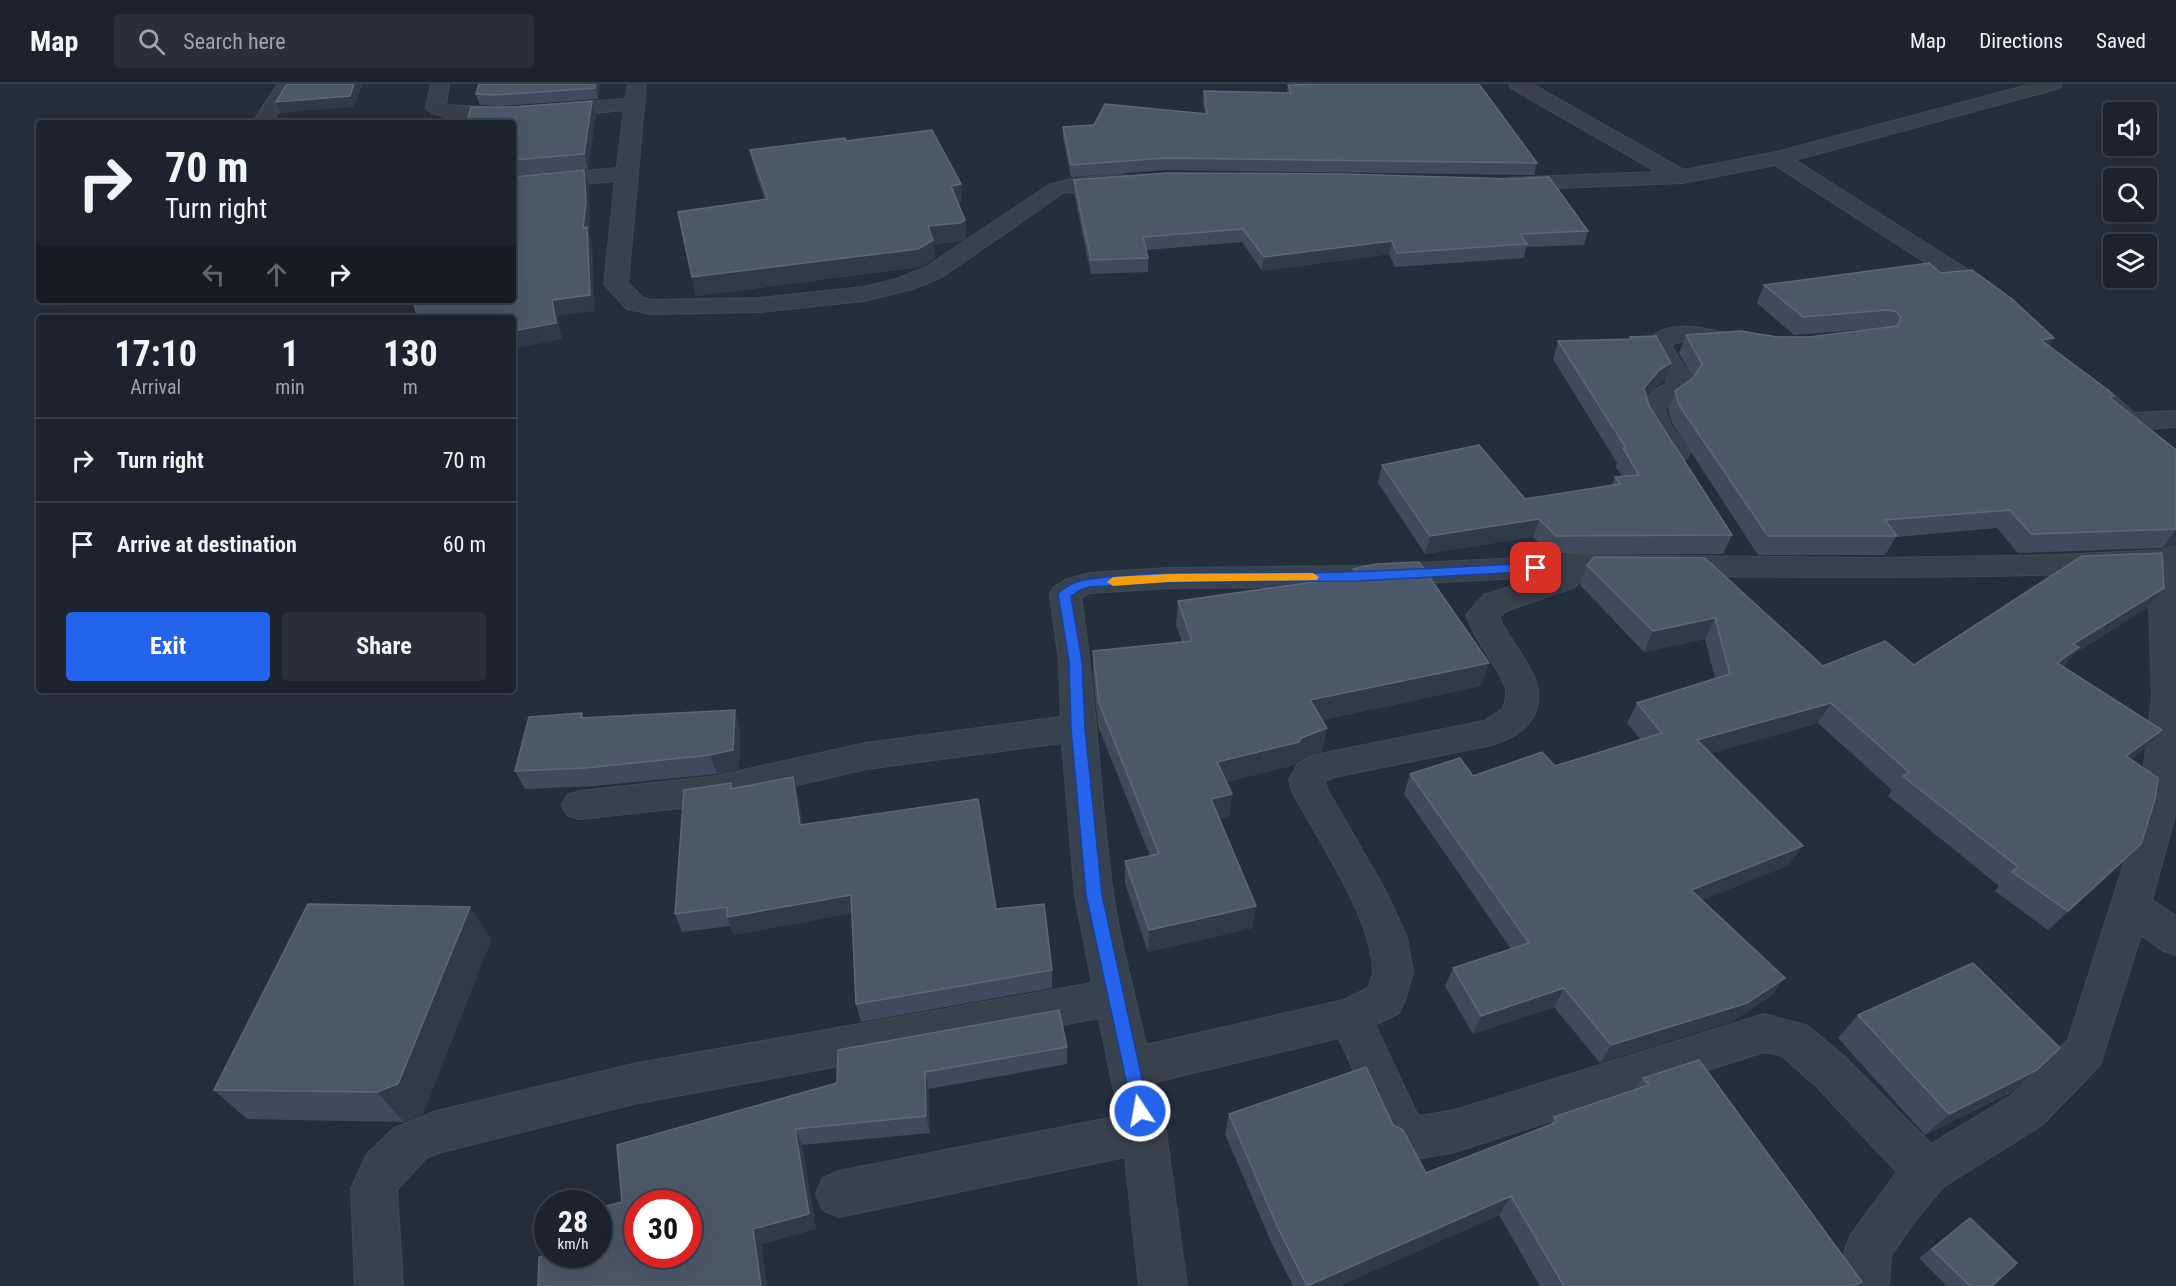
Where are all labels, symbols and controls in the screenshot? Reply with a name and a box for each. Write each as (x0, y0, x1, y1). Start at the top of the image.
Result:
search box (114, 14, 534, 68)
text: Map (30, 25, 78, 58)
icon: search (135, 25, 168, 58)
text: Search here (183, 29, 286, 54)
text: Map (1910, 29, 1946, 53)
text: Directions (1979, 29, 2063, 53)
text: Saved (2096, 29, 2146, 53)
map controls (2103, 102, 2157, 288)
button: sound (2103, 102, 2157, 156)
text: 70 m (165, 143, 248, 192)
icon: right (66, 144, 144, 222)
button: search (2103, 168, 2157, 222)
text: Turn right (165, 193, 267, 225)
button: layers (2103, 234, 2157, 288)
icon: left (197, 258, 230, 291)
icon: ahead (260, 258, 293, 291)
icon: right (323, 258, 356, 291)
text: 17:10 (114, 333, 197, 375)
text: 1 (281, 333, 299, 375)
text: 130 (383, 333, 438, 375)
text: Arrival (130, 375, 181, 399)
text: min (275, 375, 305, 399)
text: m (403, 375, 418, 399)
icon: right (66, 444, 99, 477)
text: Turn right (117, 448, 204, 473)
text: 70 m (443, 448, 486, 473)
icon: arrive (66, 528, 99, 561)
text: Arrive at destination (117, 532, 297, 557)
text: 60 m (443, 532, 486, 557)
pin (1510, 542, 1561, 593)
icon: arrive (1519, 551, 1552, 584)
button: Exit (66, 612, 270, 681)
button: Share (282, 612, 486, 681)
position arrow (1108, 1079, 1172, 1143)
speed limit sign: 30 (624, 1190, 702, 1268)
text: 28 (558, 1204, 588, 1239)
text: km/h (558, 1235, 588, 1253)

